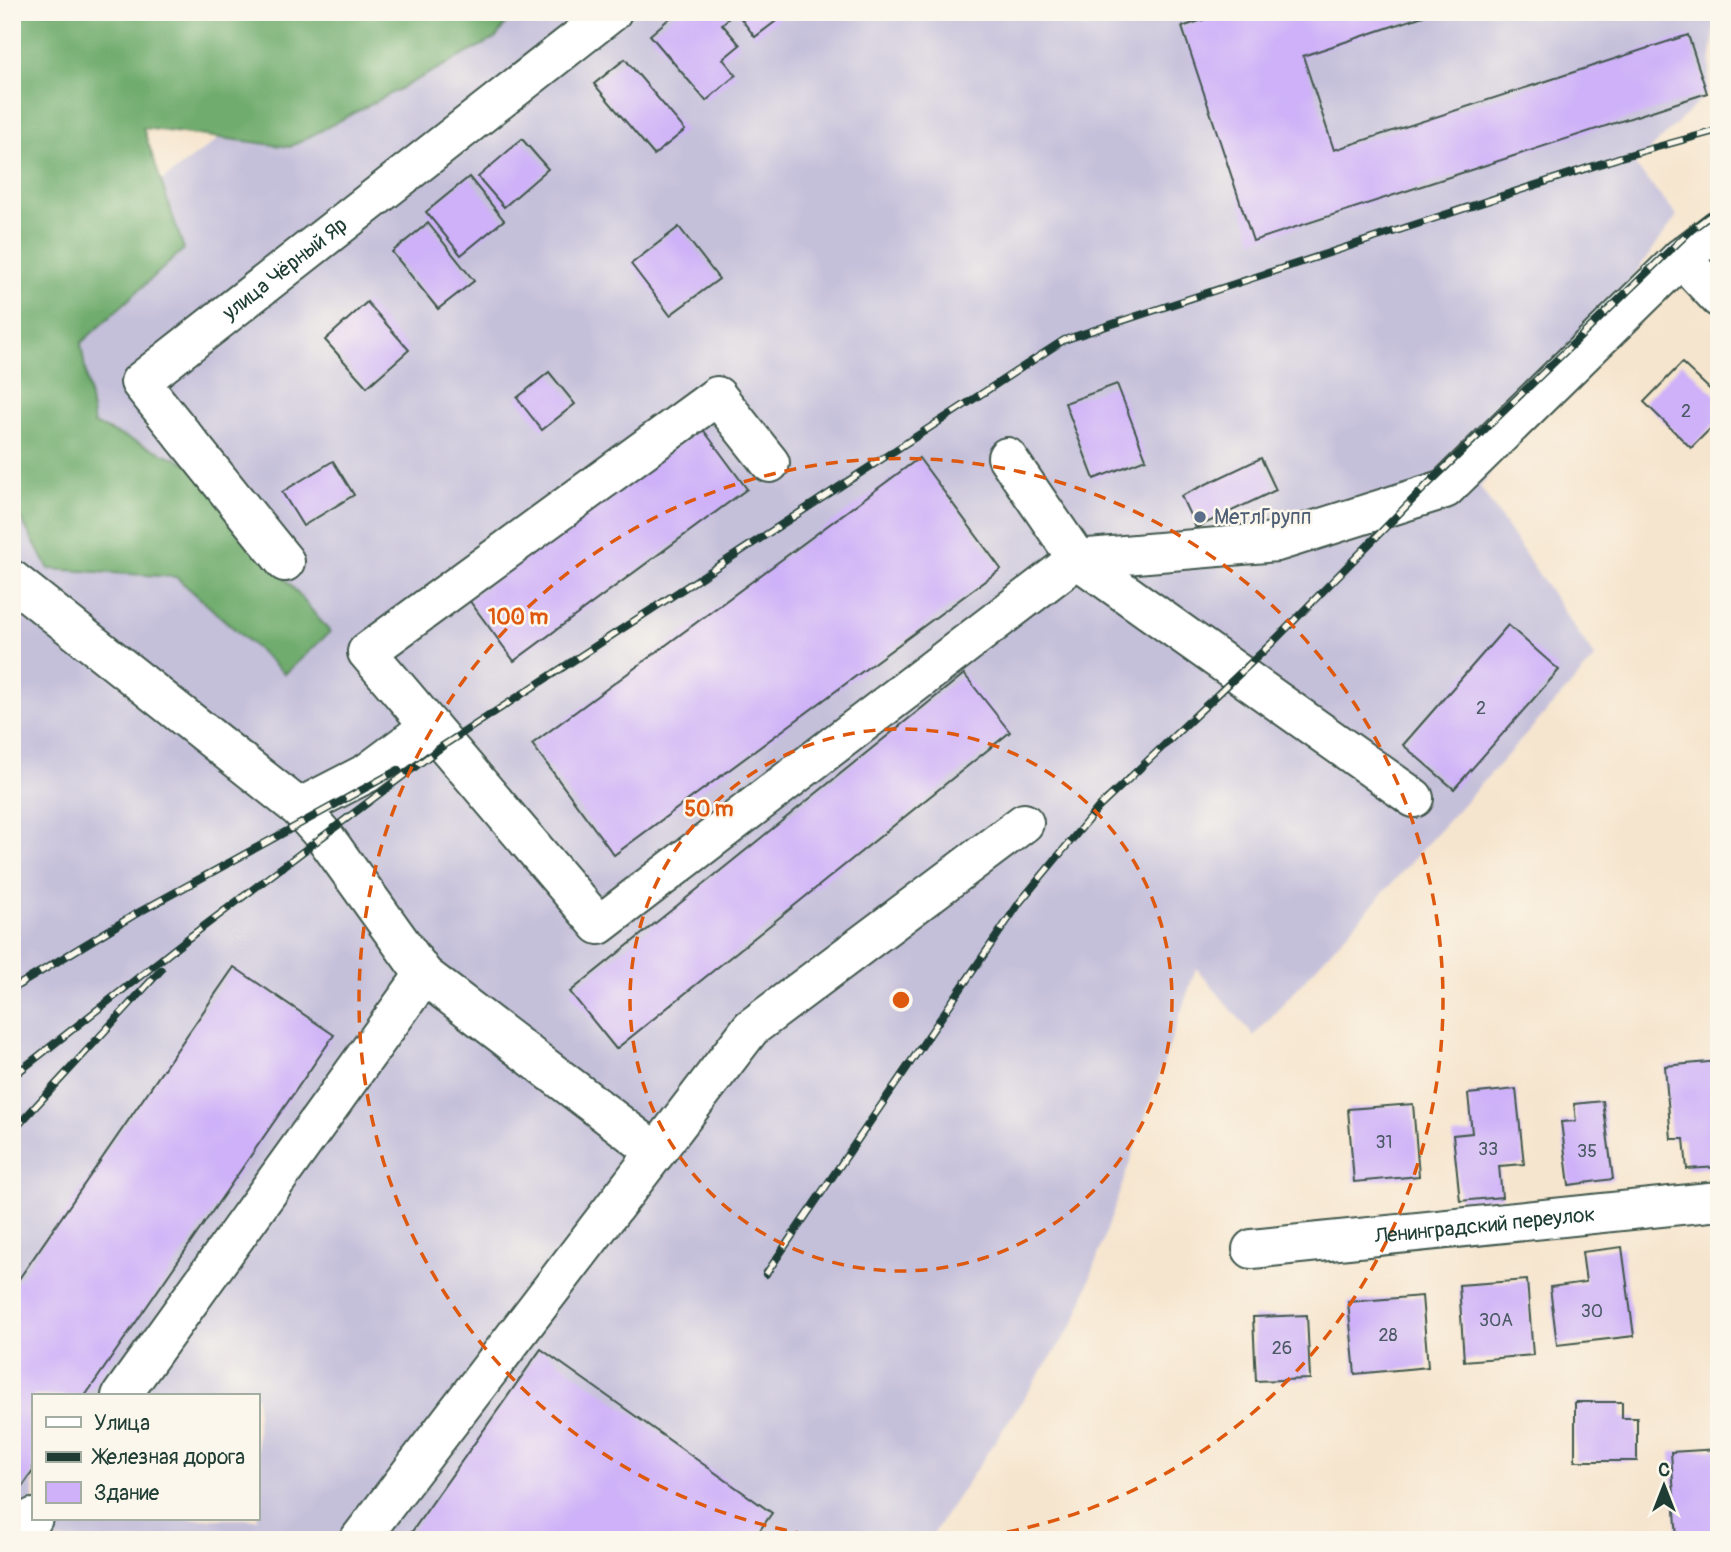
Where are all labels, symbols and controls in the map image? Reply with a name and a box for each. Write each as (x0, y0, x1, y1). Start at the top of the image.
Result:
street label: улица Чёрный Яр (216, 211, 353, 327)
house number: 2 (1681, 400, 1691, 423)
place label: МетлГрупп (1214, 504, 1311, 531)
marker: МетлГрупп (1192, 509, 1208, 525)
text: 100 m (488, 604, 548, 631)
house number: 2 (1476, 697, 1486, 720)
text: 50 m (685, 796, 734, 823)
centre of rings (889, 988, 913, 1012)
house number: 31 (1375, 1131, 1393, 1154)
house number: 33 (1478, 1138, 1498, 1161)
house number: 35 (1577, 1140, 1597, 1163)
street label: Ленинградский переулок (1372, 1200, 1597, 1250)
house number: 30 (1581, 1300, 1603, 1323)
house number: 30А (1479, 1309, 1513, 1332)
house number: 28 (1378, 1324, 1398, 1347)
house number: 26 (1272, 1337, 1292, 1360)
legend (32, 1394, 259, 1520)
text: Улица (94, 1410, 150, 1437)
text: Железная дорога (91, 1444, 245, 1471)
north arrow (1630, 1450, 1700, 1520)
text: С (1658, 1458, 1670, 1482)
text: Здание (94, 1480, 160, 1507)

